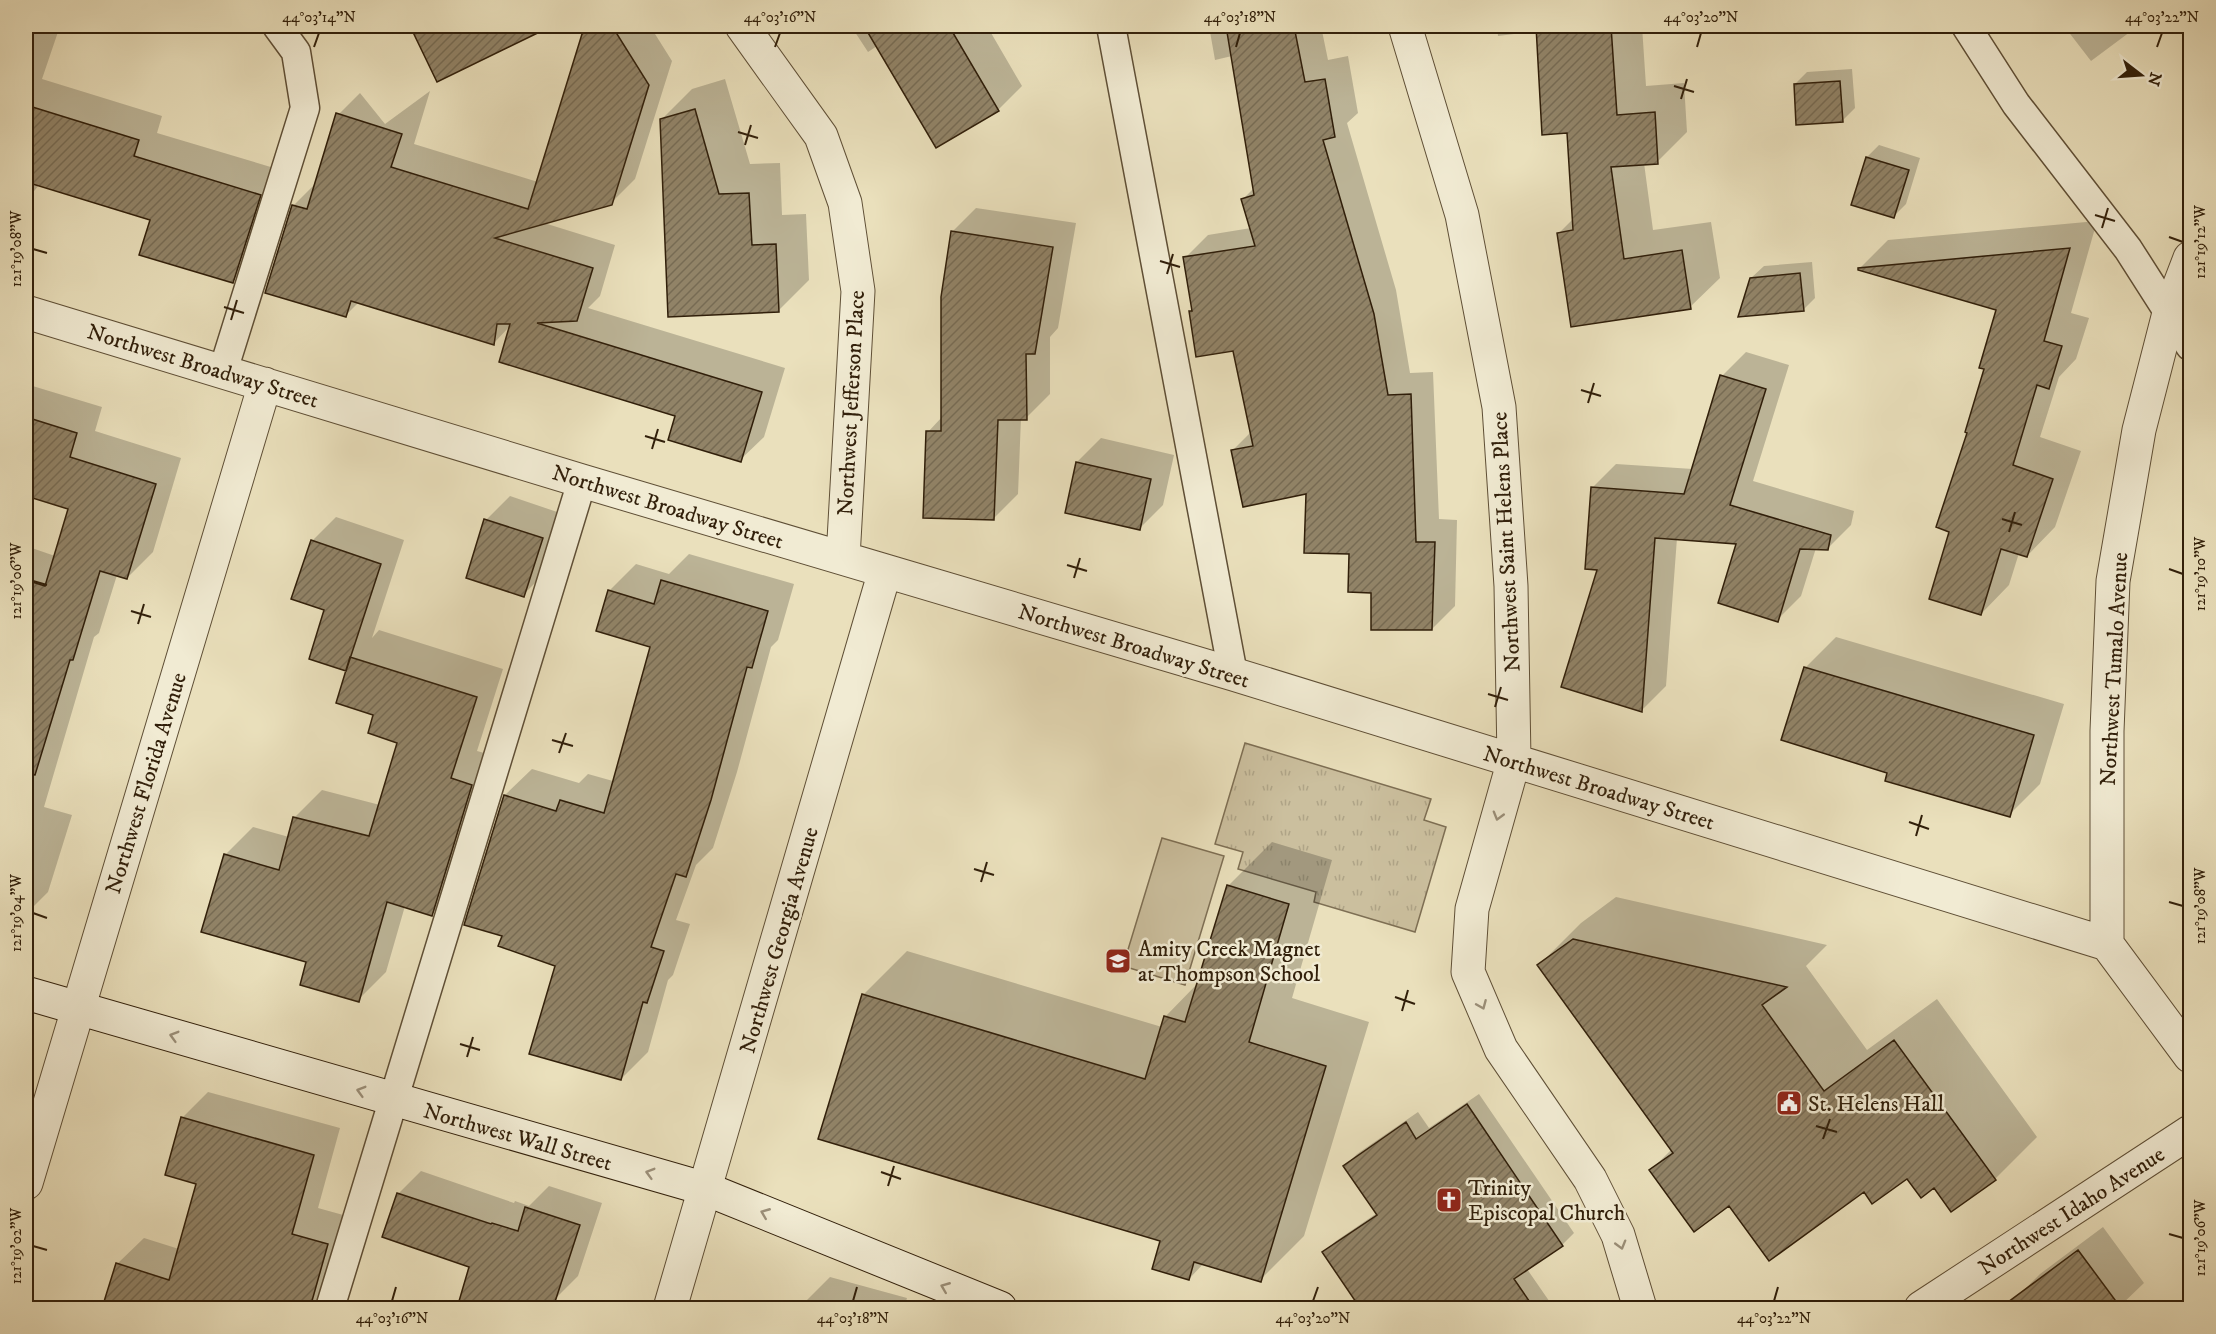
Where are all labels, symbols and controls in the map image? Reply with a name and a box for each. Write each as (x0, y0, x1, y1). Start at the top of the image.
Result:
text: 44°03'14"N (282, 8, 356, 27)
text: 44°03'16"N (744, 8, 816, 27)
text: 44°03'18"N (1204, 8, 1276, 27)
text: 44°03'20"N (1664, 8, 1738, 27)
text: 44°03'22"N (2125, 8, 2199, 27)
north arrow (2111, 45, 2171, 105)
text: N (2143, 70, 2166, 88)
text: 121°19'12"W (2191, 205, 2210, 279)
text: 121°19'08"W (7, 210, 26, 287)
street label: Northwest Jefferson Place (832, 290, 871, 516)
street label: Northwest Broadway Street (84, 318, 322, 415)
street label: Northwest Saint Helens Place (1486, 411, 1527, 673)
street label: Northwest Broadway Street (549, 459, 787, 556)
text: 121°19'10"W (2191, 536, 2210, 611)
text: 121°19'06"W (7, 542, 26, 620)
street label: Northwest Tumalo Avenue (2095, 552, 2134, 787)
street label: Northwest Broadway Street (1015, 598, 1253, 695)
street label: Northwest Florida Avenue (100, 669, 193, 897)
street label: Northwest Broadway Street (1480, 740, 1718, 837)
one-way arrow (1493, 810, 1505, 821)
street label: Northwest Georgia Avenue (734, 824, 825, 1057)
text: 121°19'08"W (2191, 867, 2210, 944)
text: 121°19'04"W (7, 874, 26, 952)
place label: Amity Creek Magnet at Thompson School (1138, 936, 1321, 988)
school or university icon: Amity Creek Magnet at Thompson School (1103, 946, 1133, 976)
one-way arrow (1475, 998, 1487, 1009)
one-way arrow (169, 1031, 180, 1043)
one-way arrow (356, 1086, 367, 1098)
public building icon: St. Helens Hall (1774, 1088, 1804, 1118)
place label: St. Helens Hall (1808, 1091, 1944, 1118)
street label: Northwest Wall Street (420, 1098, 615, 1177)
street label: Northwest Idaho Avenue (1974, 1141, 2170, 1282)
one-way arrow (645, 1168, 655, 1181)
place label: Trinity Episcopal Church (1468, 1175, 1626, 1227)
church icon: Trinity Episcopal Church (1434, 1185, 1464, 1215)
text: 121°19'06"W (2191, 1199, 2210, 1277)
text: 121°19'02"W (7, 1207, 26, 1284)
one-way arrow (760, 1208, 770, 1221)
one-way arrow (1614, 1239, 1626, 1250)
one-way arrow (941, 1282, 952, 1294)
text: 44°03'16"N (356, 1309, 428, 1328)
text: 44°03'18"N (817, 1309, 889, 1328)
text: 44°03'20"N (1276, 1309, 1350, 1328)
text: 44°03'22"N (1737, 1309, 1811, 1328)

